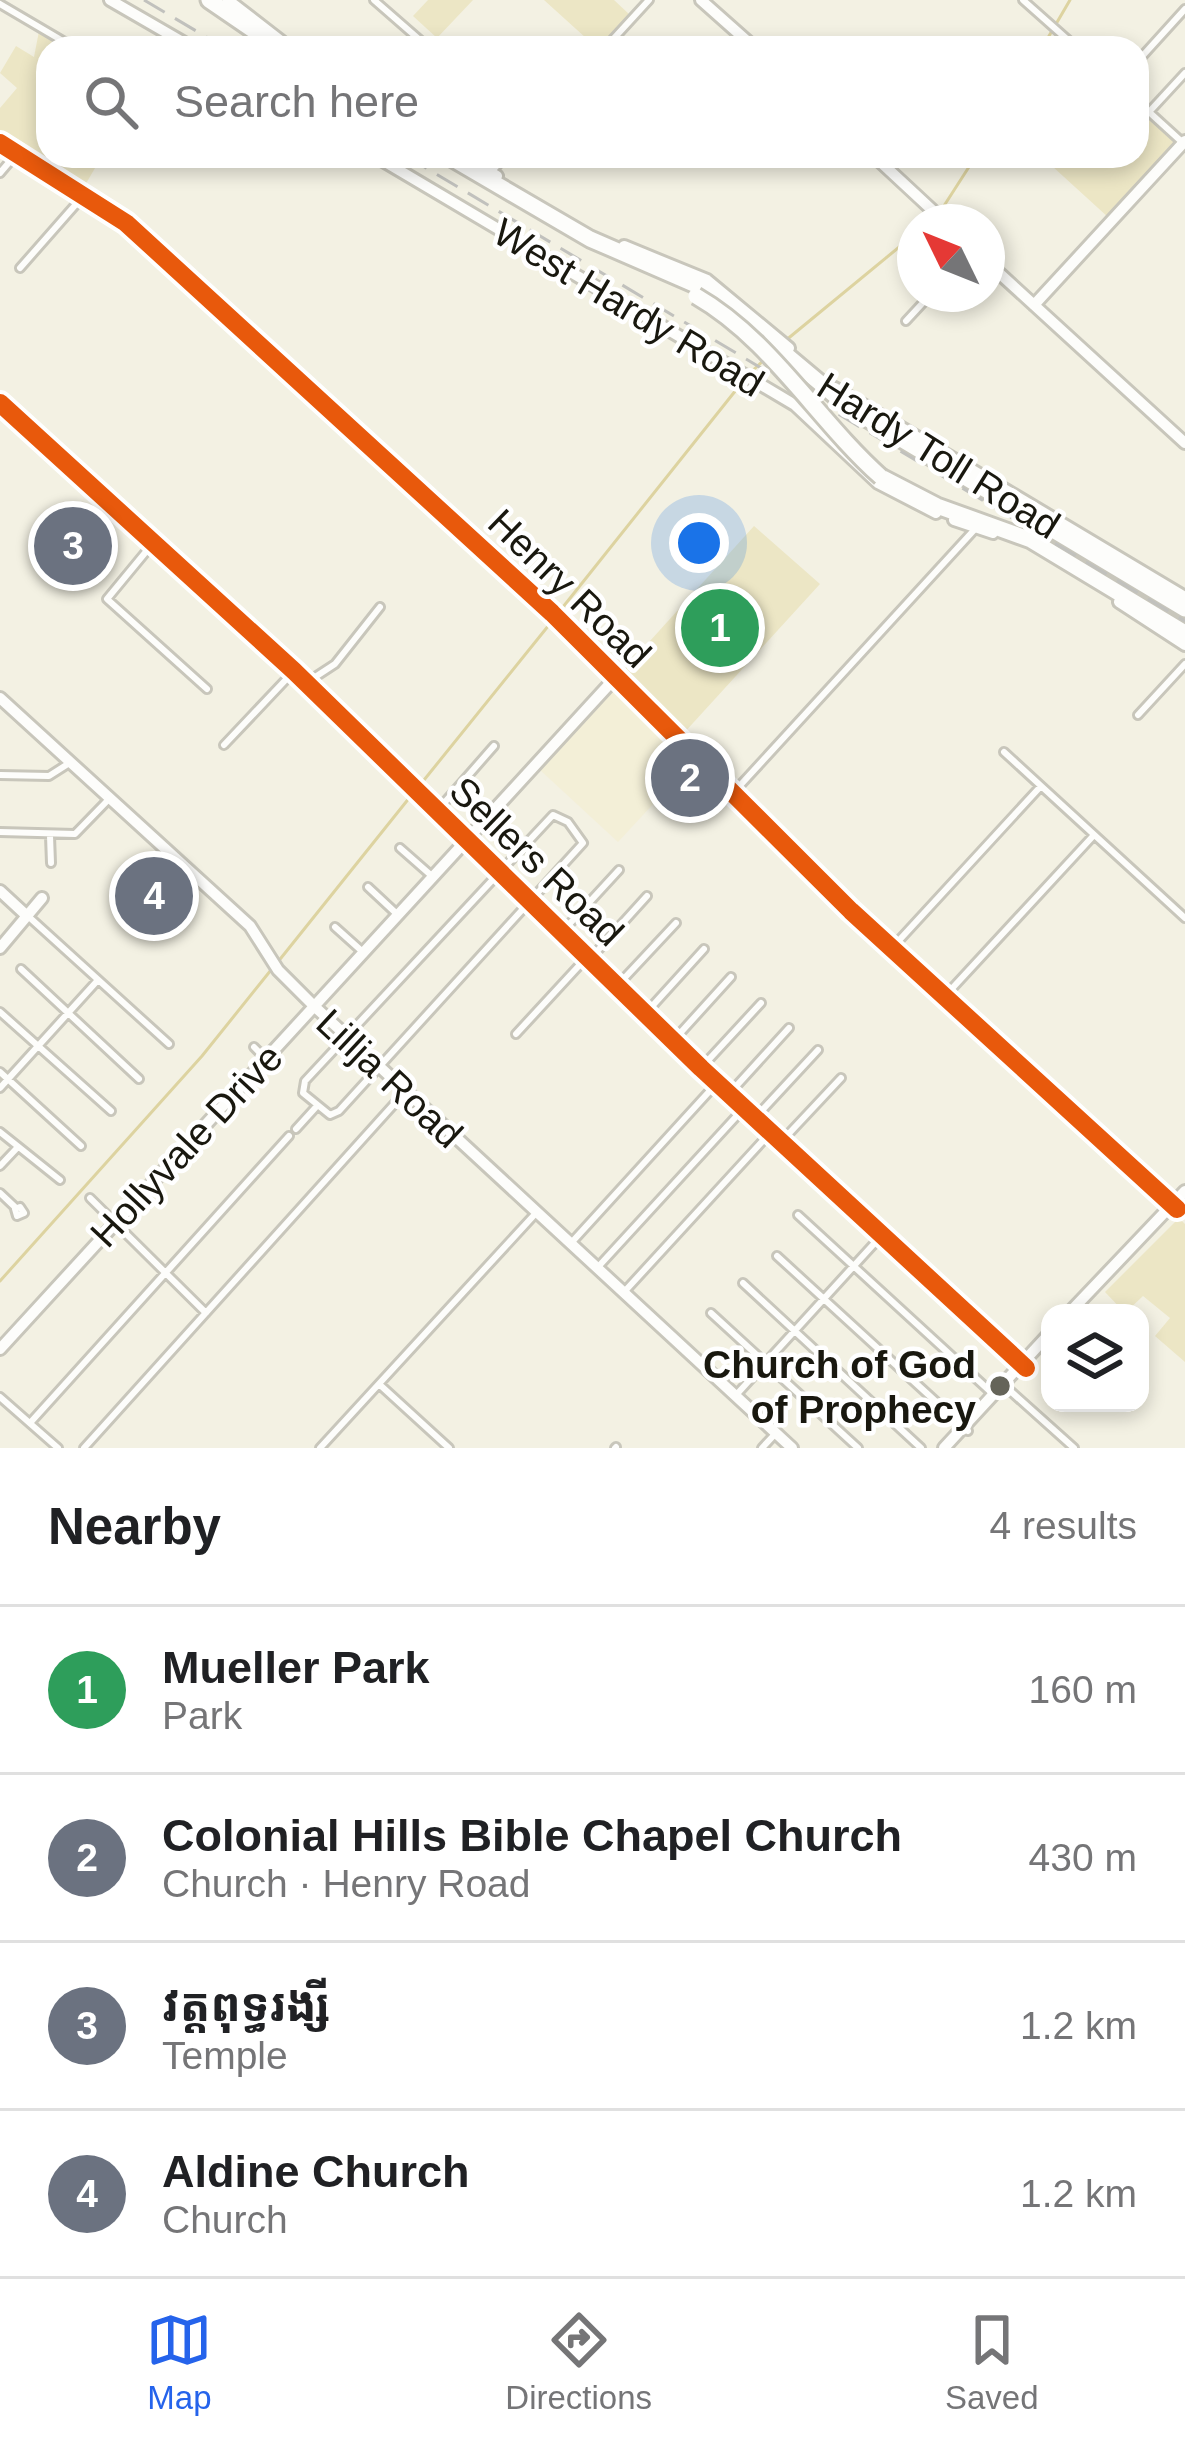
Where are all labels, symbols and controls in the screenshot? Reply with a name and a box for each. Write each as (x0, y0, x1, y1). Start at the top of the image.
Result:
search box (36, 36, 1149, 168)
icon: search (78, 69, 144, 135)
text: Search here (174, 76, 419, 127)
north arrow (897, 204, 1005, 312)
street label: West Hardy Road (486, 210, 771, 405)
street label: Hardy Toll Road (810, 364, 1067, 547)
pin: 3 (34, 501, 112, 591)
street label: Henry Road (480, 501, 659, 676)
your location (669, 513, 729, 573)
pin: 1 (681, 583, 759, 673)
pin: 2 (651, 733, 729, 823)
street label: Sellers Road (441, 768, 632, 954)
pin: 4 (115, 851, 193, 941)
street label: Lillja Road (308, 1001, 471, 1156)
street label: Hollyvale Drive (82, 1036, 291, 1255)
map controls (1041, 1304, 1149, 1412)
button: layers (1041, 1304, 1149, 1412)
place label: Church of God of Prophecy (703, 1343, 976, 1431)
marker: Church of God of Prophecy (987, 1373, 1013, 1399)
text: Nearby (48, 1498, 221, 1555)
text: 4 results (990, 1504, 1137, 1547)
text: Mueller Park (162, 1642, 430, 1693)
text: 1 (76, 1668, 98, 1711)
text: 160 m (1029, 1668, 1137, 1711)
text: Park (162, 1694, 242, 1737)
text: Colonial Hills Bible Chapel Church (162, 1810, 902, 1861)
text: 2 (76, 1836, 98, 1879)
text: 430 m (1029, 1836, 1137, 1879)
text: Church · Henry Road (162, 1862, 530, 1905)
text: វត្តពុទ្ធរង្សី (162, 1980, 330, 2031)
text: 3 (76, 2004, 98, 2047)
text: 1.2 km (1020, 2004, 1137, 2047)
text: Temple (162, 2034, 288, 2077)
text: Aldine Church (162, 2146, 470, 2197)
text: 4 (76, 2172, 98, 2215)
text: 1.2 km (1020, 2172, 1137, 2215)
text: Church (162, 2198, 288, 2241)
tab: Map (146, 2307, 212, 2417)
tab: Directions (505, 2307, 652, 2417)
tab: Saved (945, 2307, 1039, 2417)

